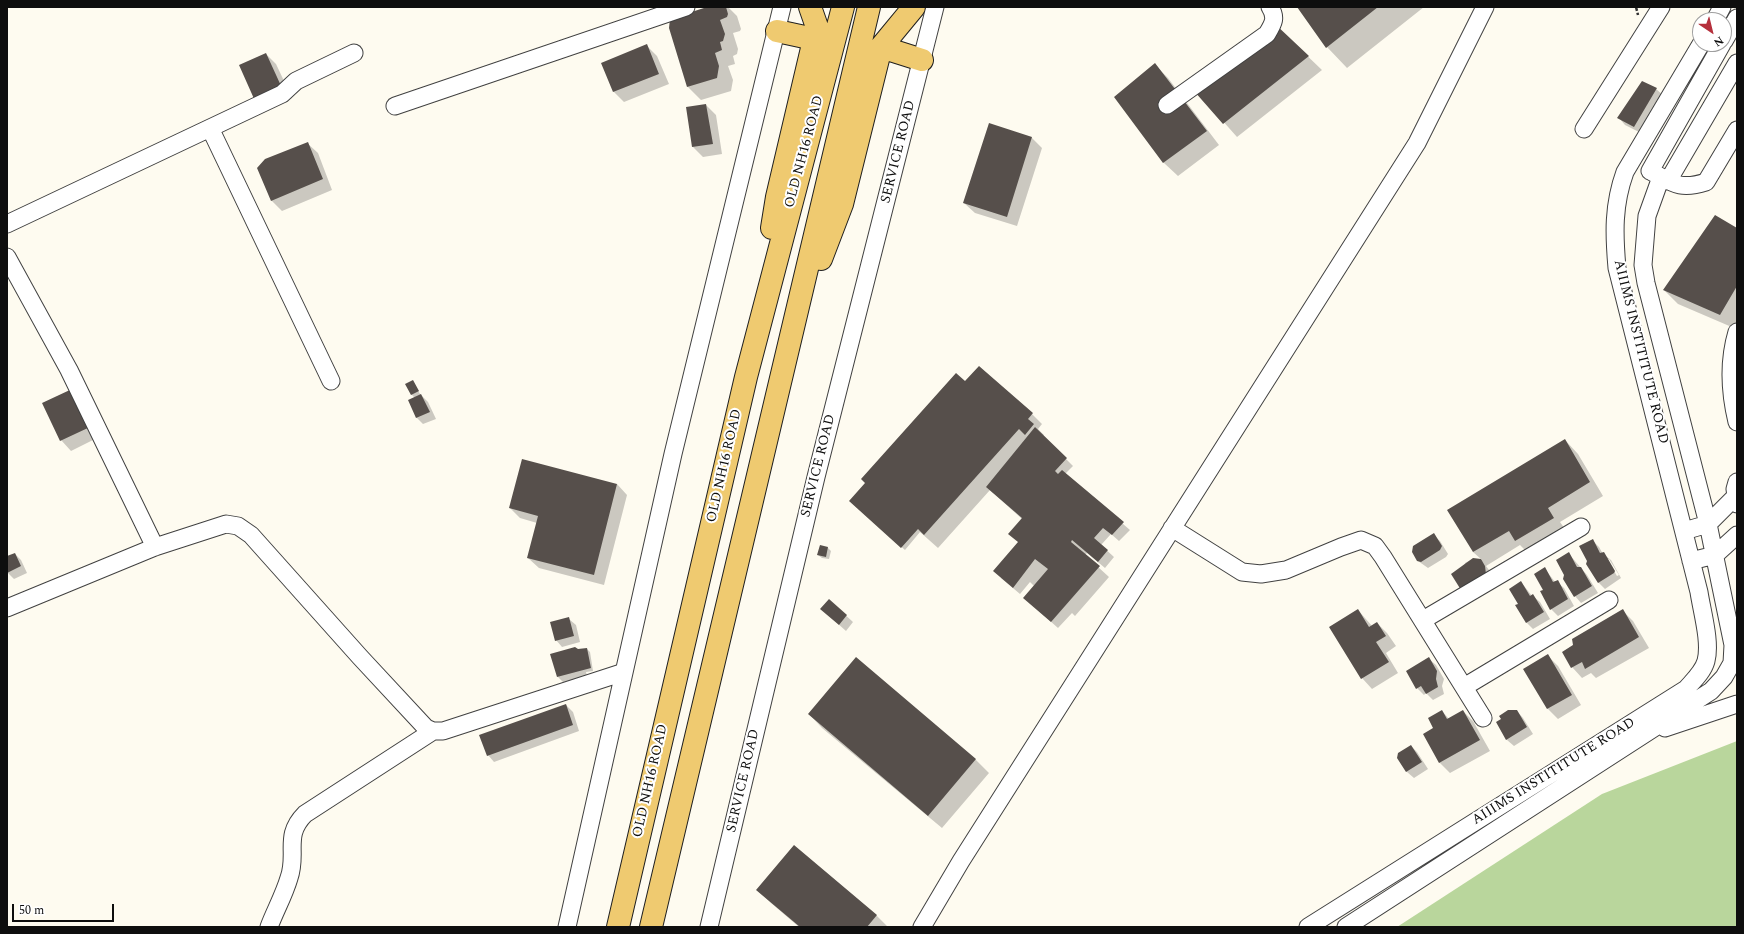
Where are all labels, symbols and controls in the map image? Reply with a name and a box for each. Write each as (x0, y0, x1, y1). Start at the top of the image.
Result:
north arrow (1692, 12, 1732, 52)
text: N (1710, 32, 1727, 51)
street label: OLD NH16 ROAD (782, 94, 828, 210)
street label: SERVICE ROAD (878, 99, 920, 205)
street label: AIIIMS INSTITITUTE ROAD (1609, 258, 1671, 446)
street label: OLD NH16 ROAD (704, 408, 746, 524)
street label: SERVICE ROAD (798, 413, 840, 519)
street label: AIIIMS INSTITITUTE ROAD (1469, 715, 1639, 829)
street label: OLD NH16 ROAD (630, 723, 672, 839)
street label: SERVICE ROAD (724, 728, 764, 834)
scale bar (14, 896, 116, 922)
text: 50 m (19, 901, 44, 920)

